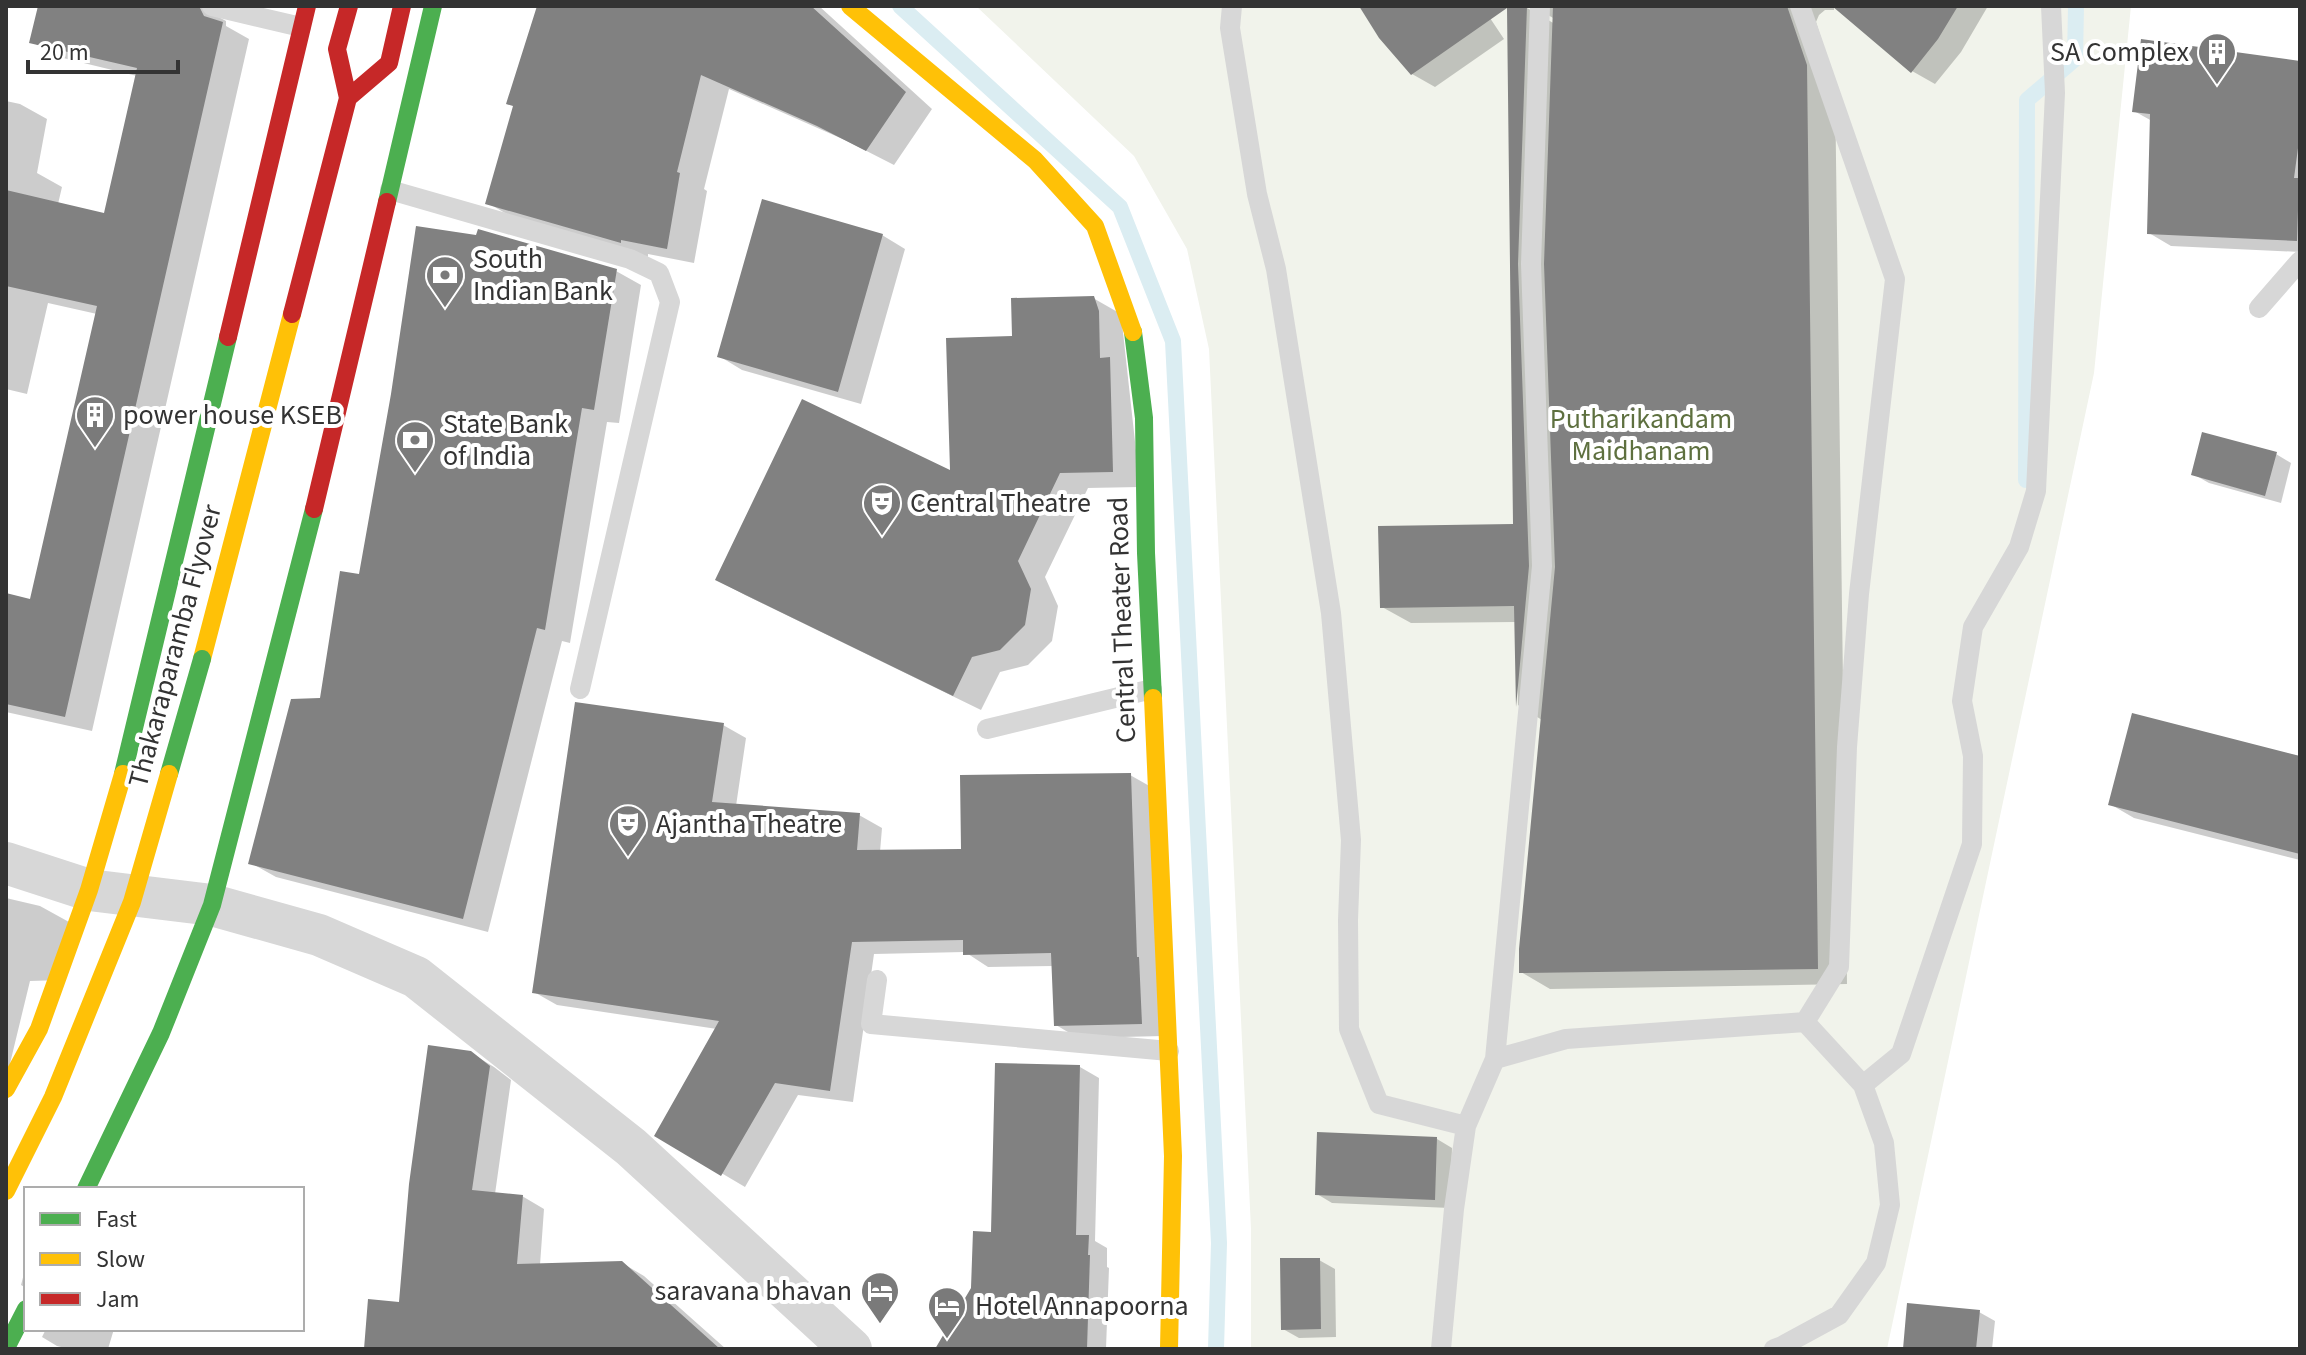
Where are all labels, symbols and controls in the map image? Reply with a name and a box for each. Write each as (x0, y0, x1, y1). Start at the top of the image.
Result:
scale bar (28, 24, 178, 74)
building icon: SA Complex (2196, 31, 2238, 86)
place label: SA Complex (2050, 32, 2190, 72)
text: 20 m (40, 35, 89, 70)
place label: South Indian Bank (473, 239, 613, 311)
bank icon: South Indian Bank (424, 254, 466, 309)
building icon: power house KSEB (74, 394, 116, 449)
place label: power house KSEB (123, 395, 342, 435)
park label: Putharikandam Maidhanam (1550, 399, 1732, 471)
place label: State Bank of India (443, 404, 568, 476)
bank icon: State Bank of India (394, 419, 436, 474)
theatre icon: Central Theatre (861, 482, 903, 537)
place label: Central Theatre (910, 483, 1091, 523)
street label: Central Theater Road (1098, 496, 1146, 744)
street label: Thakaraparamba Flyover (118, 500, 232, 792)
theatre icon: Ajantha Theatre (607, 803, 649, 858)
place label: Ajantha Theatre (656, 804, 842, 844)
legend (24, 1187, 304, 1331)
text: Fast (96, 1202, 137, 1237)
text: Slow (96, 1242, 145, 1277)
hotel icon: saravana bhavan (859, 1270, 901, 1325)
place label: saravana bhavan (655, 1271, 852, 1311)
text: Jam (96, 1282, 140, 1317)
hotel icon: Hotel Annapoorna (926, 1285, 968, 1340)
place label: Hotel Annapoorna (975, 1286, 1189, 1326)

